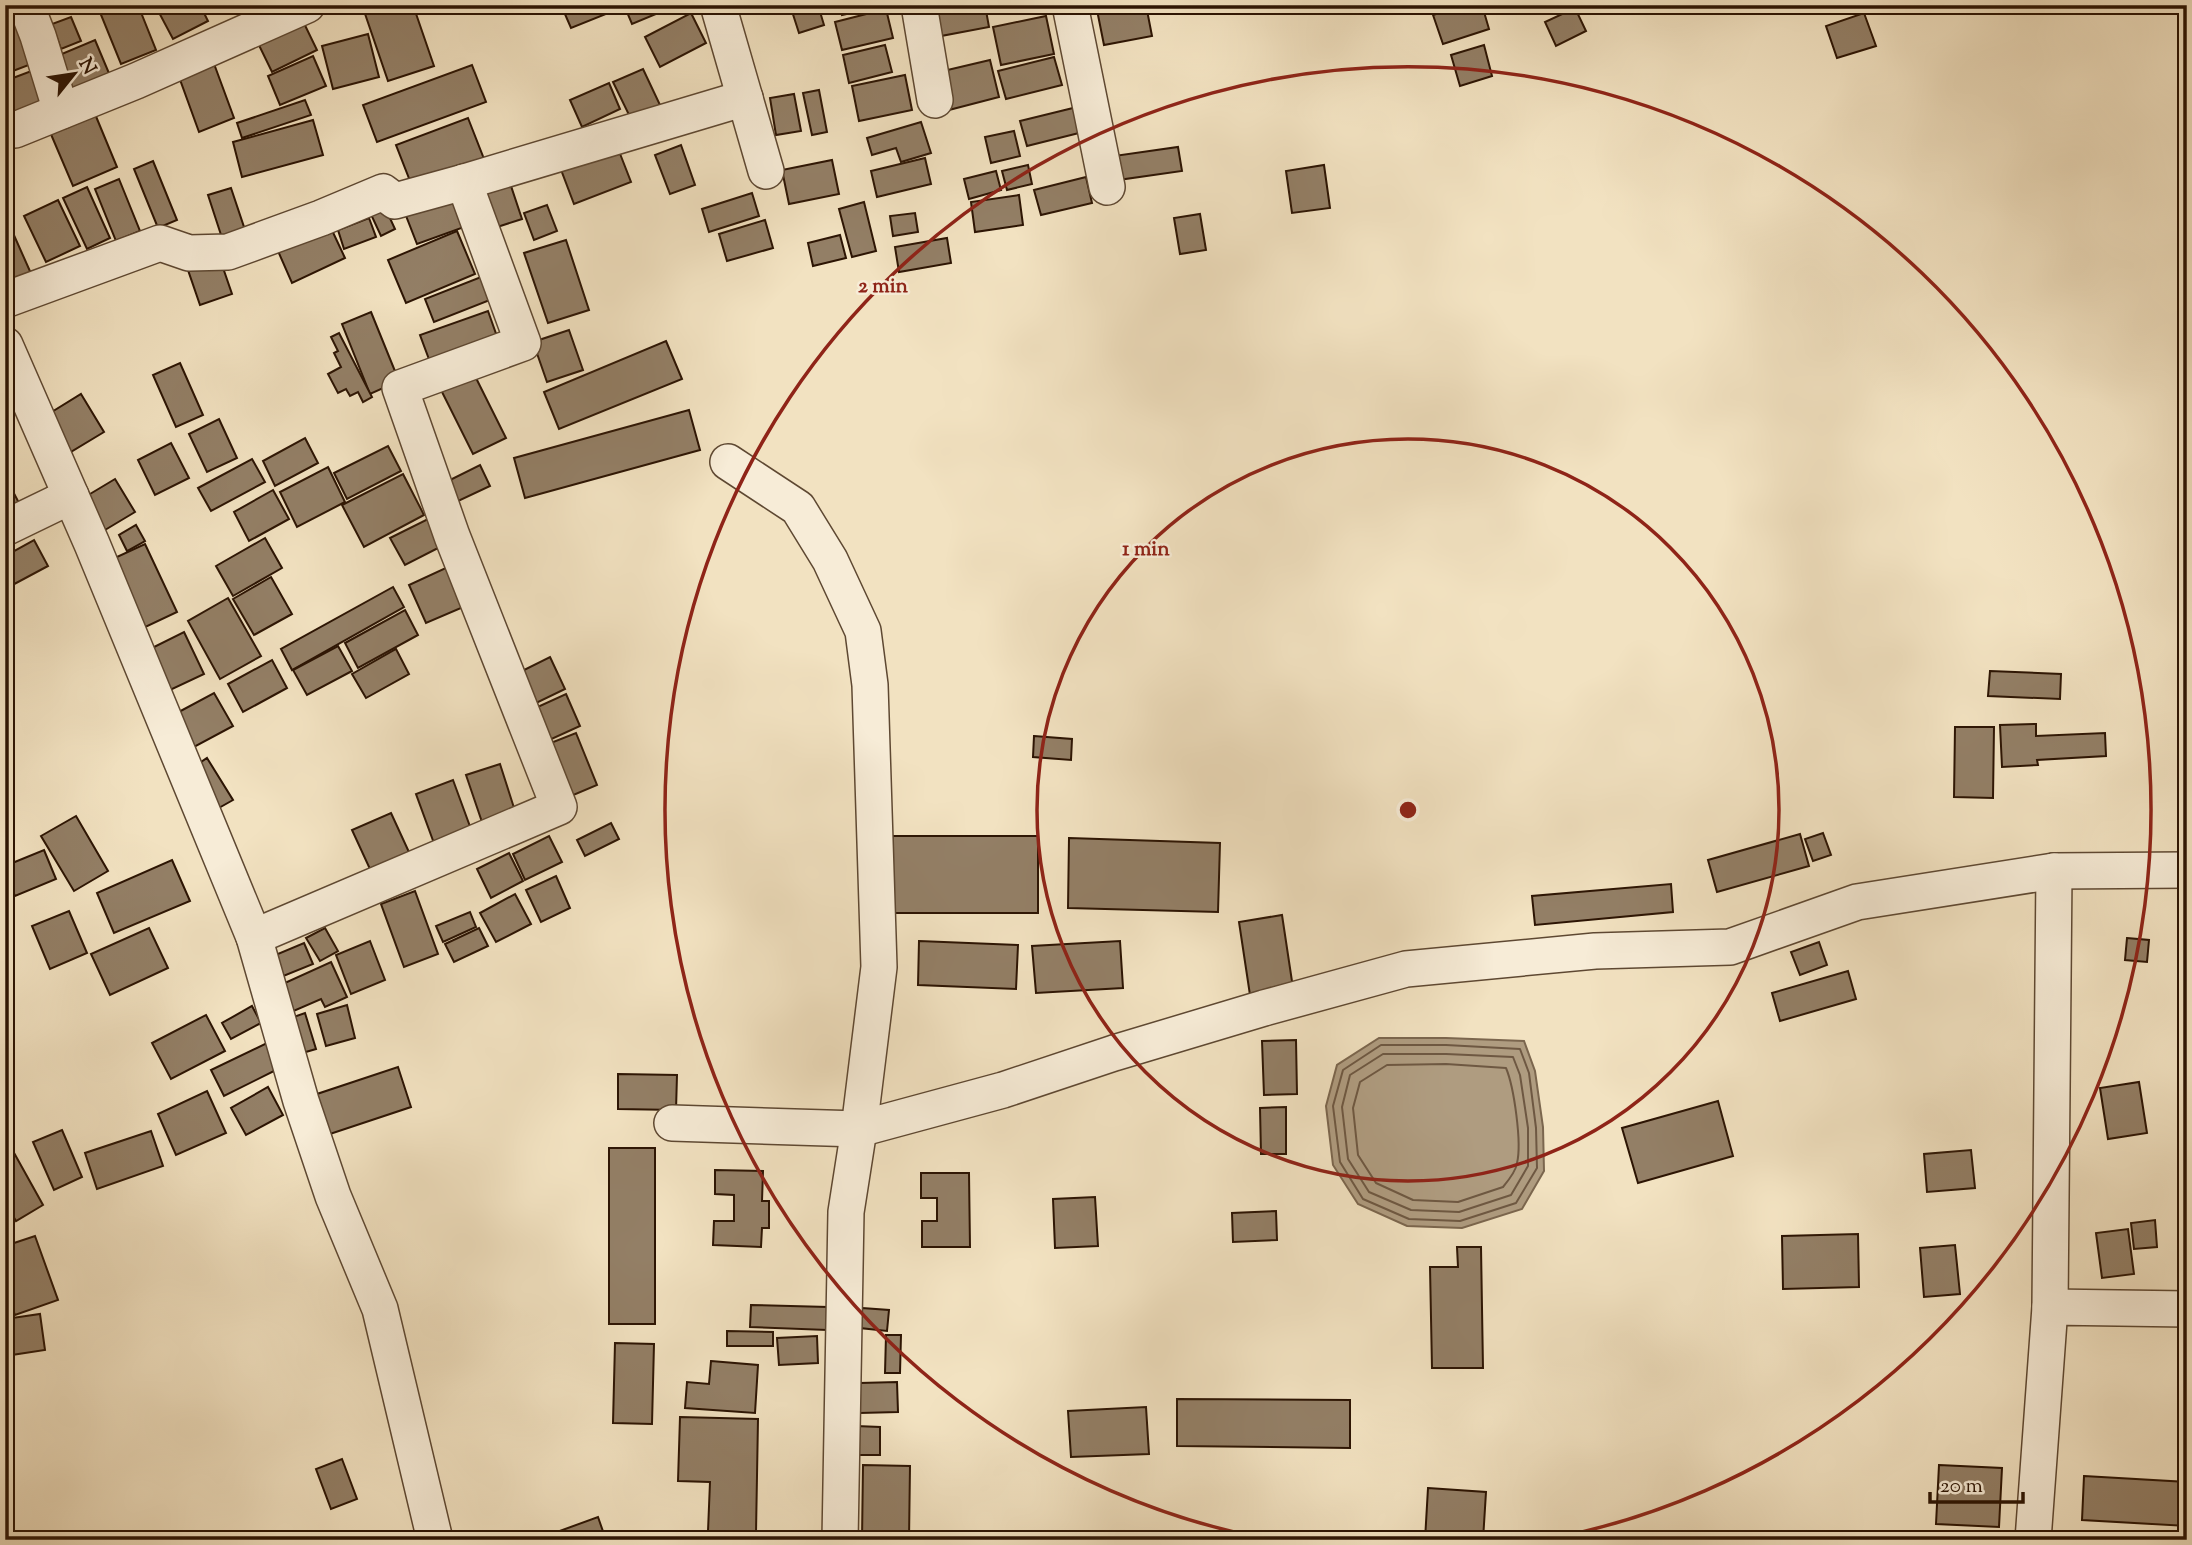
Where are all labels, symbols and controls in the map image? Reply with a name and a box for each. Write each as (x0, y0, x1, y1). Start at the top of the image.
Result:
north arrow (38, 38, 108, 108)
text: N (71, 53, 102, 80)
text: 2 min (858, 272, 909, 302)
text: 1 min (1122, 535, 1170, 565)
centre of rings (1396, 798, 1420, 822)
scale bar (1930, 1461, 2022, 1505)
text: 20 m (1940, 1472, 1983, 1502)

